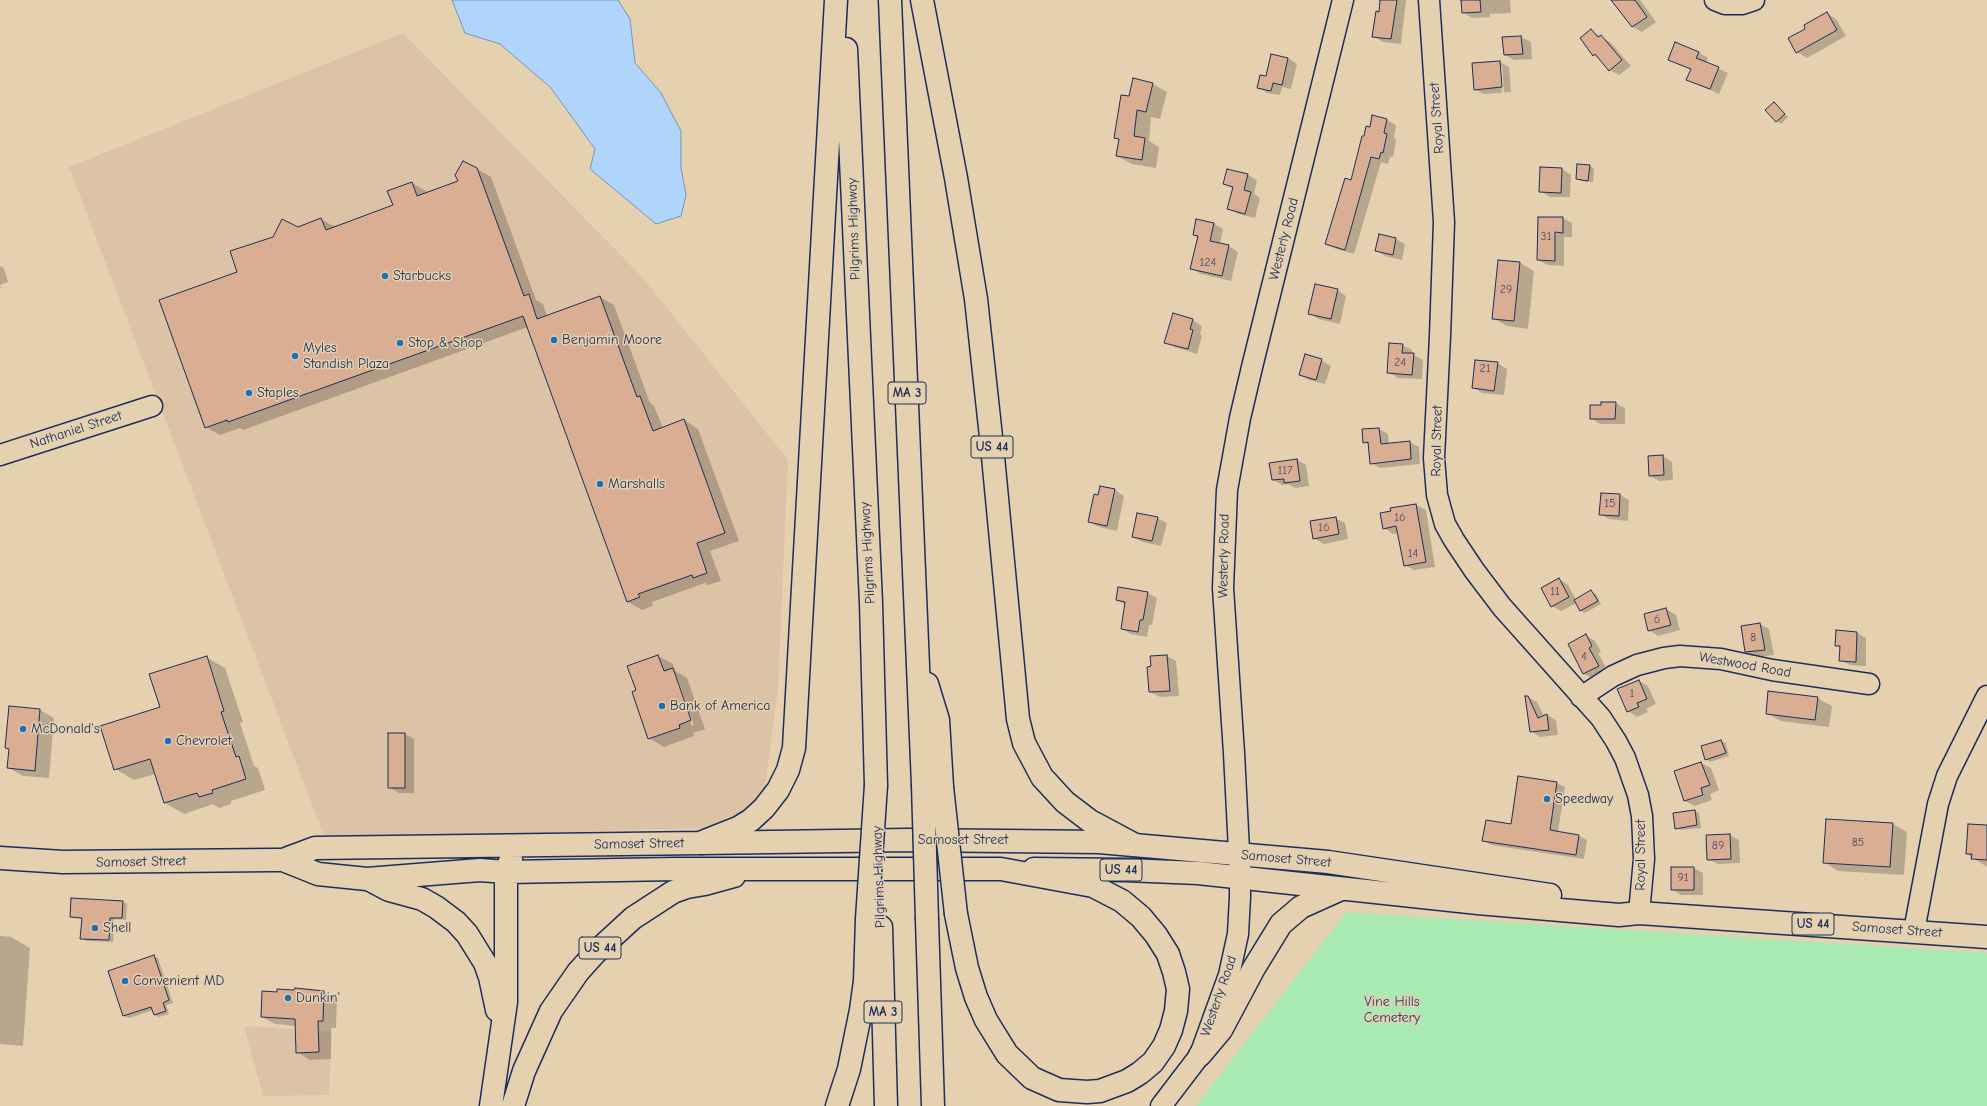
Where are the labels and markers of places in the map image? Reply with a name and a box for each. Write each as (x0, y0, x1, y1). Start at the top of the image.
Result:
place label: Starbucks (393, 268, 451, 284)
marker: Starbucks (380, 271, 390, 281)
place label: Benjamin Moore (562, 332, 662, 348)
place label: Stop & Shop (408, 335, 483, 351)
marker: Benjamin Moore (549, 335, 559, 345)
marker: Stop & Shop (395, 338, 405, 348)
place label: Myles Standish Plaza (303, 340, 389, 372)
marker: Myles Standish Plaza (290, 351, 300, 361)
place label: Staples (257, 385, 299, 401)
marker: Staples (244, 388, 254, 398)
place label: Marshalls (608, 476, 665, 492)
marker: Marshalls (595, 479, 605, 489)
place label: Bank of America (670, 698, 770, 714)
marker: Bank of America (657, 701, 667, 711)
place label: McDonald's (31, 721, 100, 737)
marker: McDonald's (18, 724, 28, 734)
place label: Chevrolet (176, 733, 232, 749)
marker: Chevrolet (163, 736, 173, 746)
place label: Speedway (1555, 791, 1613, 807)
marker: Speedway (1542, 794, 1552, 804)
place label: Shell (103, 920, 131, 936)
marker: Shell (90, 923, 100, 933)
place label: Convenient MD (133, 973, 224, 989)
marker: Convenient MD (120, 976, 130, 986)
place label: Dunkin' (296, 990, 340, 1006)
marker: Dunkin' (283, 993, 293, 1003)

